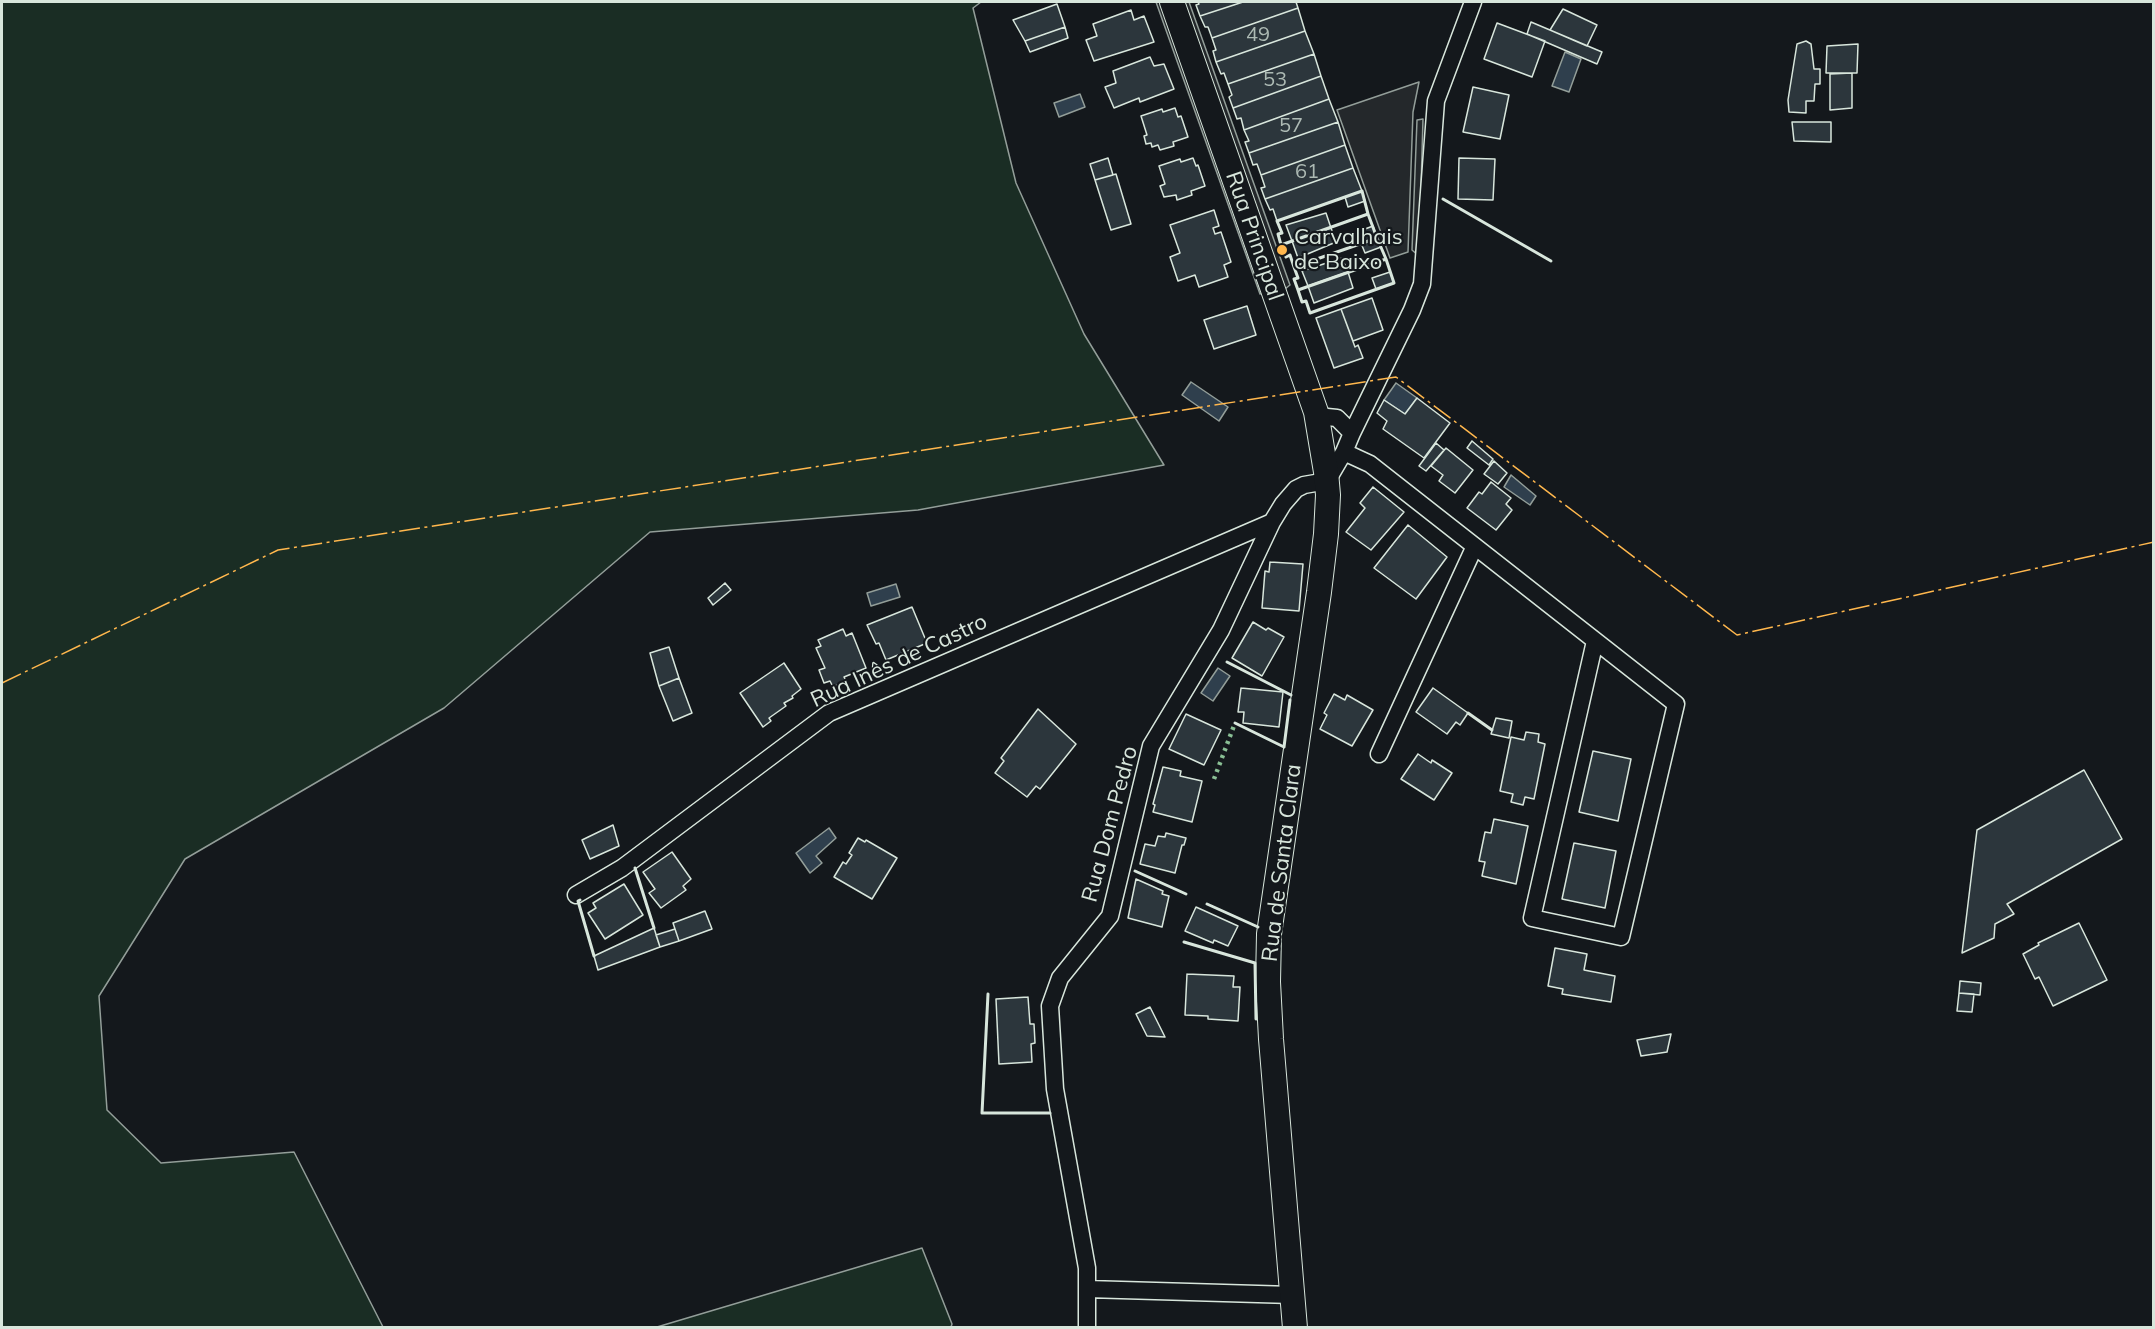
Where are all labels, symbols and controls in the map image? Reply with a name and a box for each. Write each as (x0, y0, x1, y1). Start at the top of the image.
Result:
house number: 49 (1246, 23, 1270, 47)
house number: 53 (1263, 68, 1287, 92)
house number: 57 (1279, 114, 1303, 138)
house number: 61 (1295, 160, 1319, 184)
street label: Rua Principal (1220, 168, 1288, 304)
place label: Carvalhais de Baixo (1294, 224, 1403, 276)
marker: Carvalhais de Baixo (1275, 243, 1289, 257)
street label: Rua Inês de Castro (807, 609, 991, 713)
street label: Rua Dom Pedro (1077, 743, 1143, 905)
street label: Rua de Santa Clara (1257, 763, 1307, 963)

